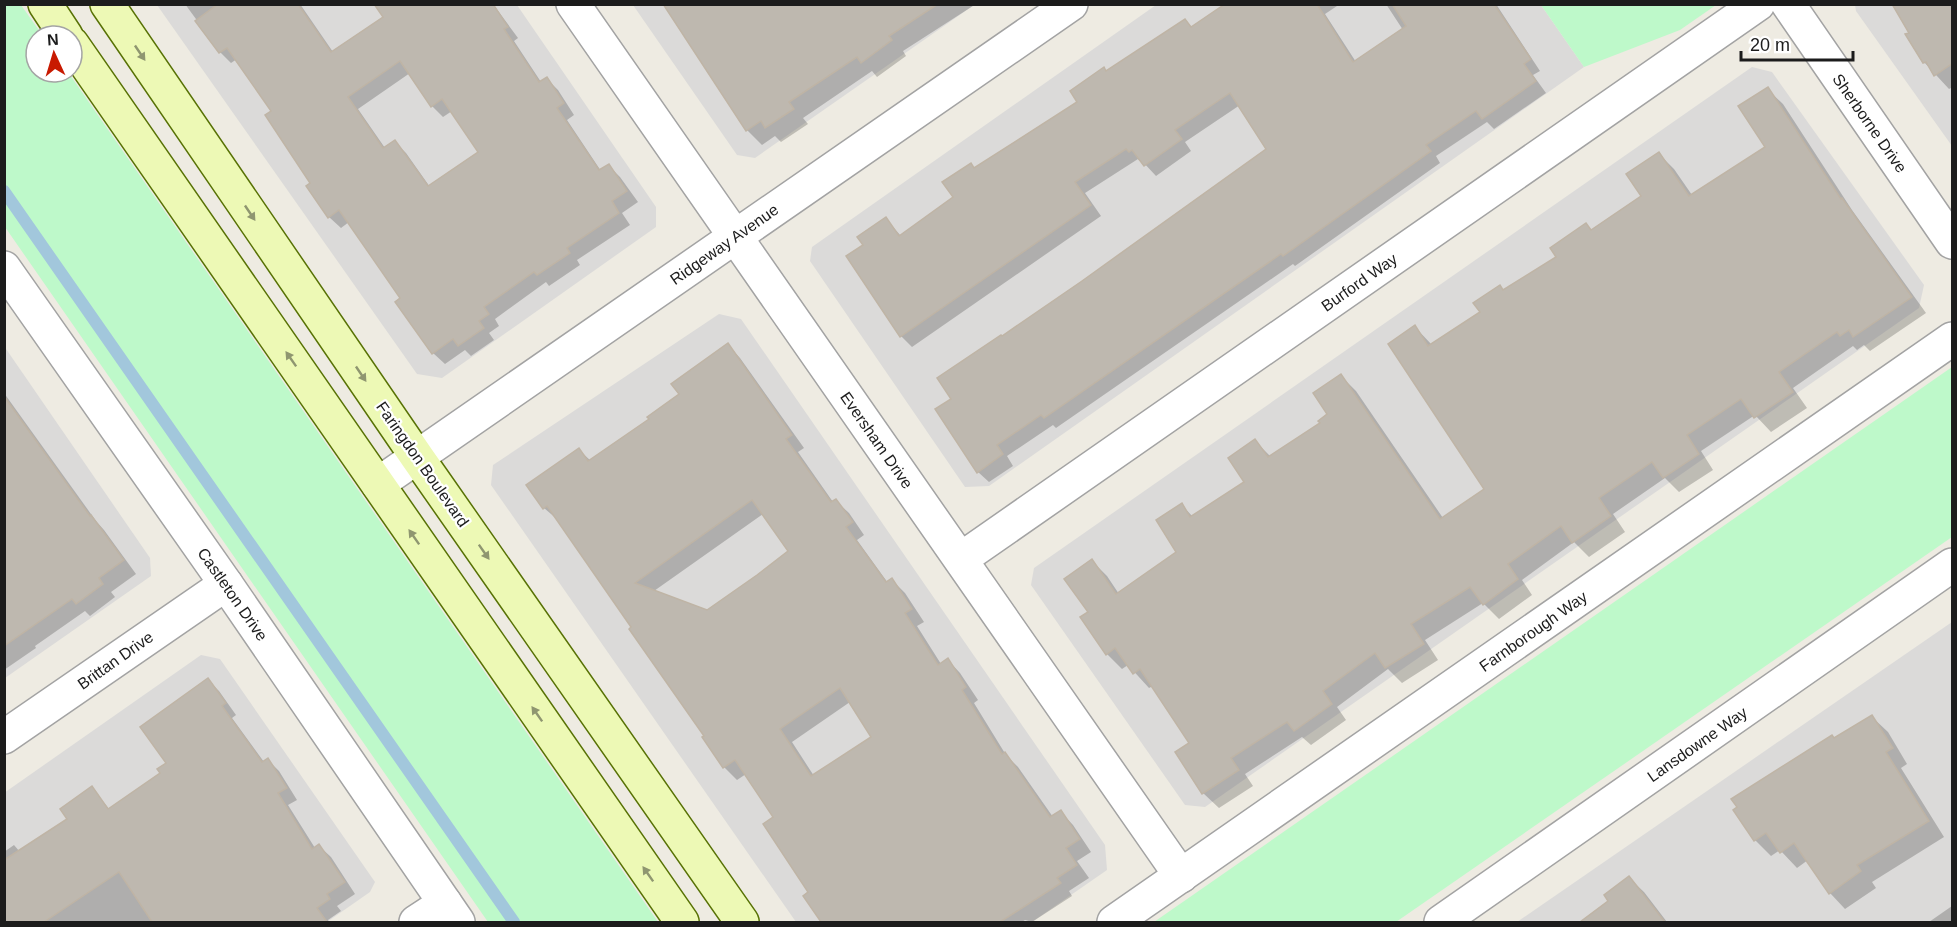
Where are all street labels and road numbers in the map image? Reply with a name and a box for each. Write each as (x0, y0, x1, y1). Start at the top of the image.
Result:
street label: Sherborne Drive (1829, 71, 1910, 176)
street label: Ridgeway Avenue (667, 201, 782, 288)
street label: Burford Way (1318, 250, 1400, 315)
street label: Eversham Drive (837, 389, 916, 492)
street label: Faringdon Boulevard (373, 399, 472, 530)
street label: Castleton Drive (194, 545, 271, 644)
street label: Farnborough Way (1476, 588, 1590, 675)
street label: Brittan Drive (74, 628, 156, 693)
street label: Lansdowne Way (1644, 704, 1750, 785)

